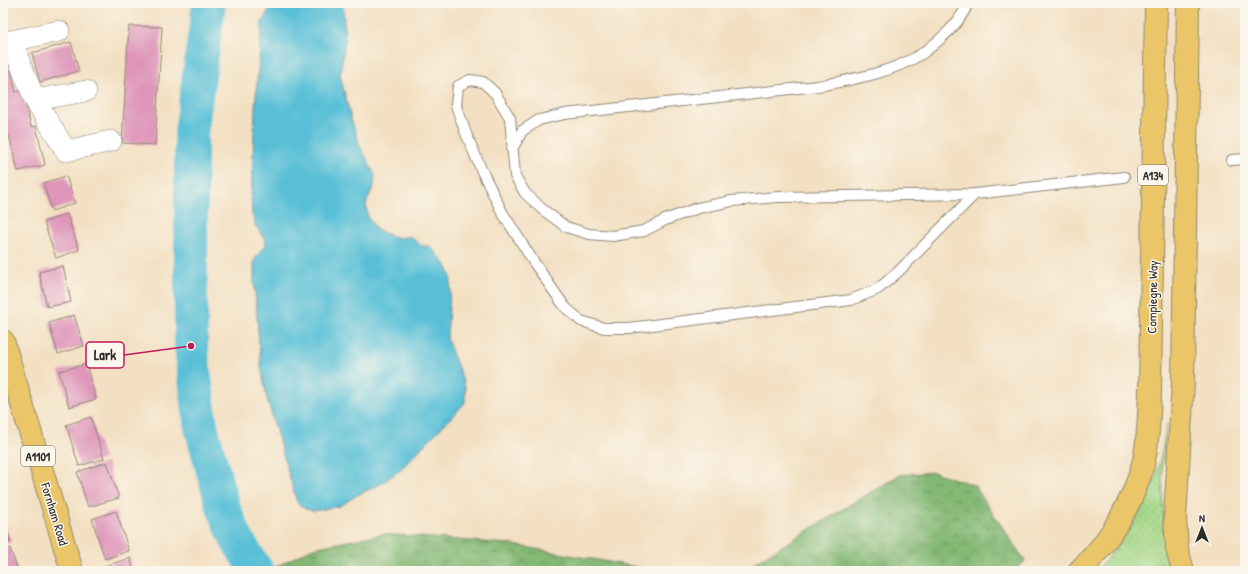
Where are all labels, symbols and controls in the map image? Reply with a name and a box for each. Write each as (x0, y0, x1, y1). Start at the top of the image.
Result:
road number: A134 (1138, 165, 1168, 185)
street label: Compiegne Way (1142, 260, 1162, 334)
callout: Lark (86, 342, 124, 368)
text: Lark (94, 345, 116, 364)
road number: A1101 (21, 446, 55, 466)
street label: Fornham Road (37, 479, 73, 548)
north arrow (1182, 508, 1222, 548)
text: N (1199, 511, 1205, 525)

